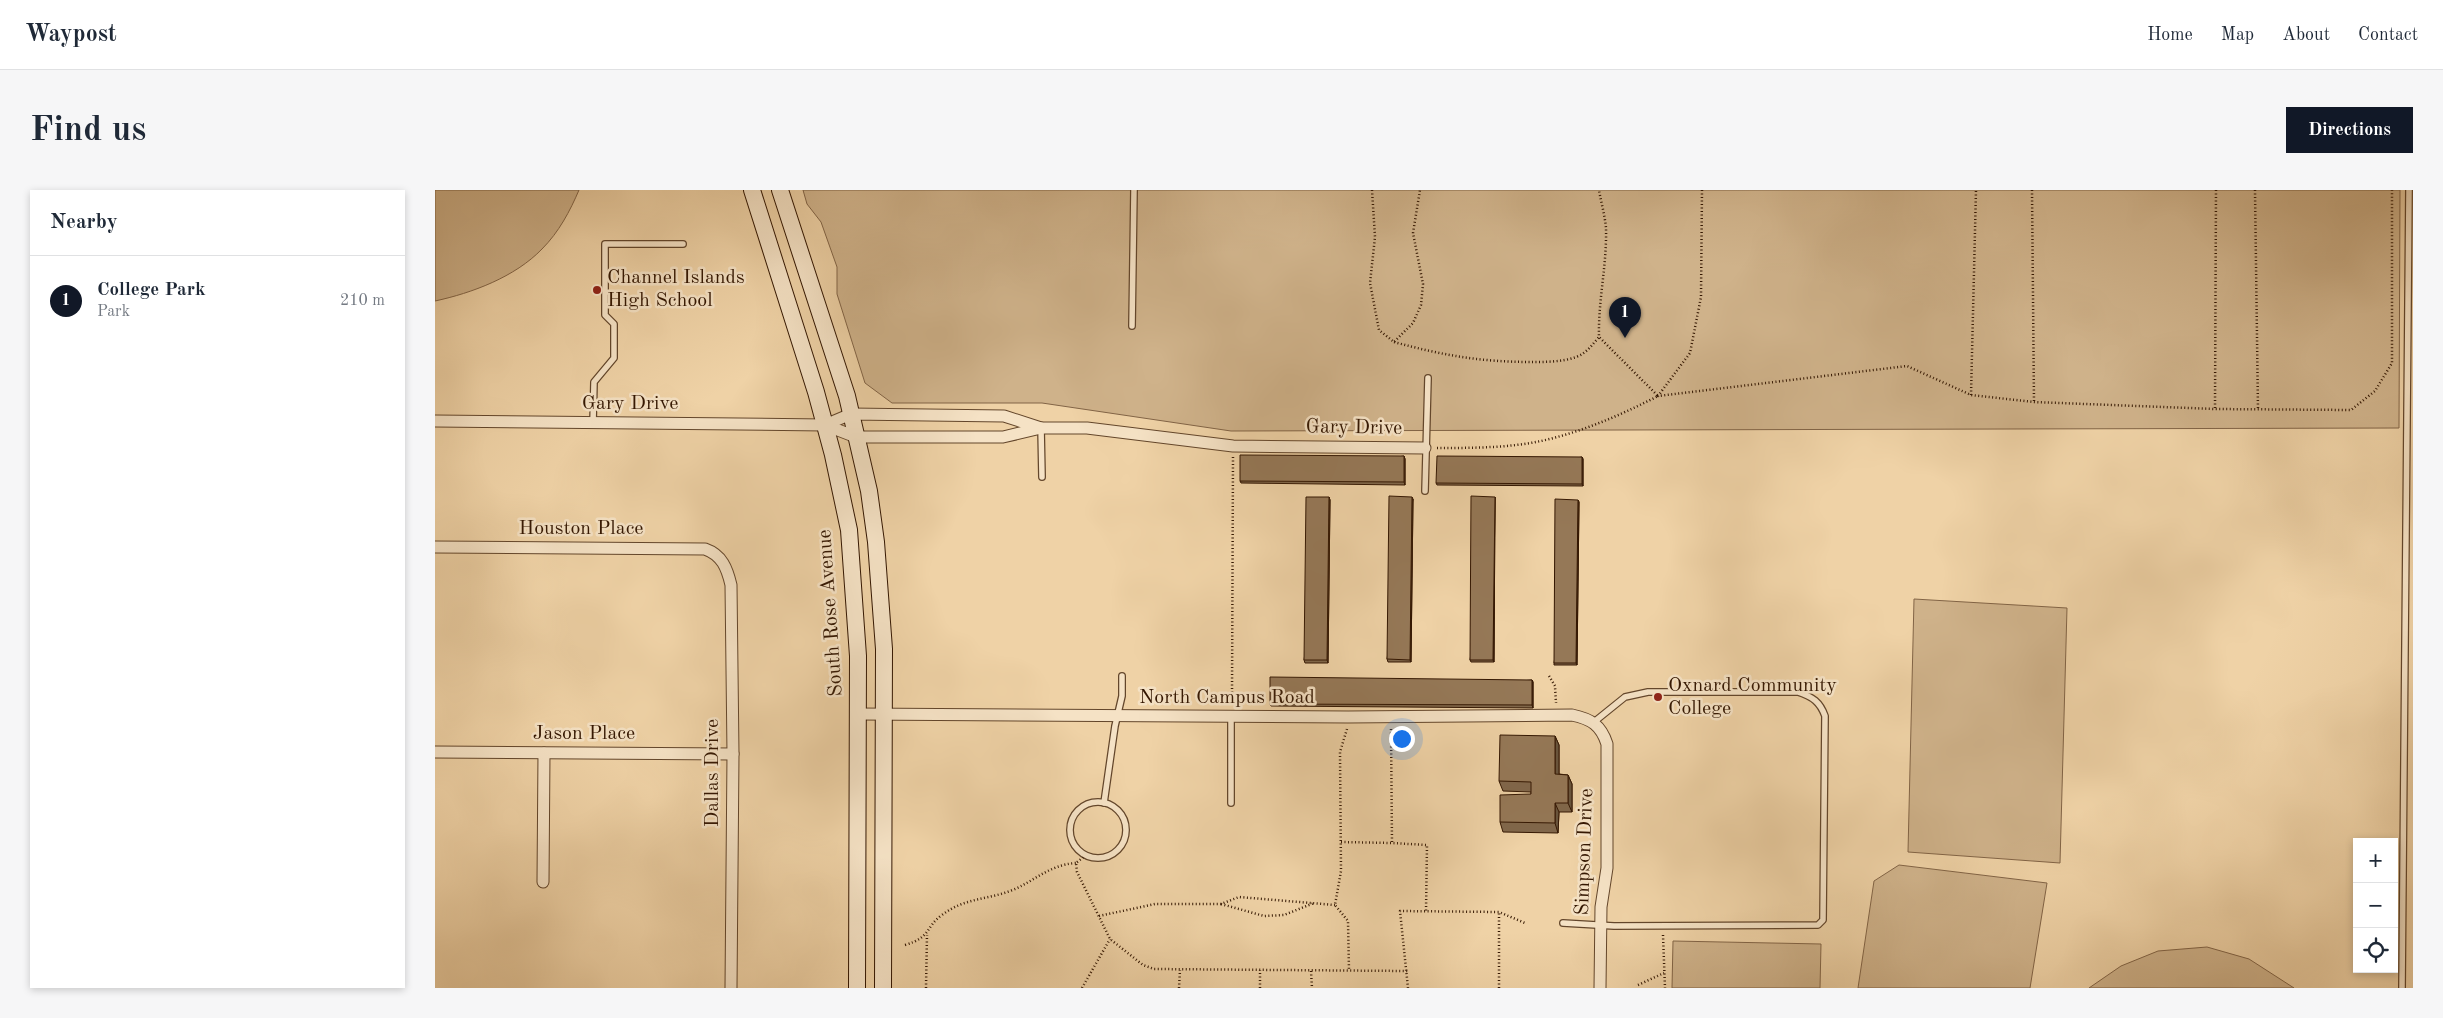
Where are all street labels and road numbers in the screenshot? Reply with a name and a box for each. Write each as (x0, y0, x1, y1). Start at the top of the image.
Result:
street label: Gary Drive (582, 394, 678, 414)
street label: Gary Drive (1305, 417, 1403, 439)
street label: Houston Place (518, 519, 644, 539)
street label: South Rose Avenue (815, 529, 847, 697)
street label: North Campus Road (1139, 688, 1315, 708)
street label: Dallas Drive (703, 719, 723, 827)
street label: Jason Place (533, 724, 635, 744)
street label: Simpson Drive (1573, 788, 1597, 916)

